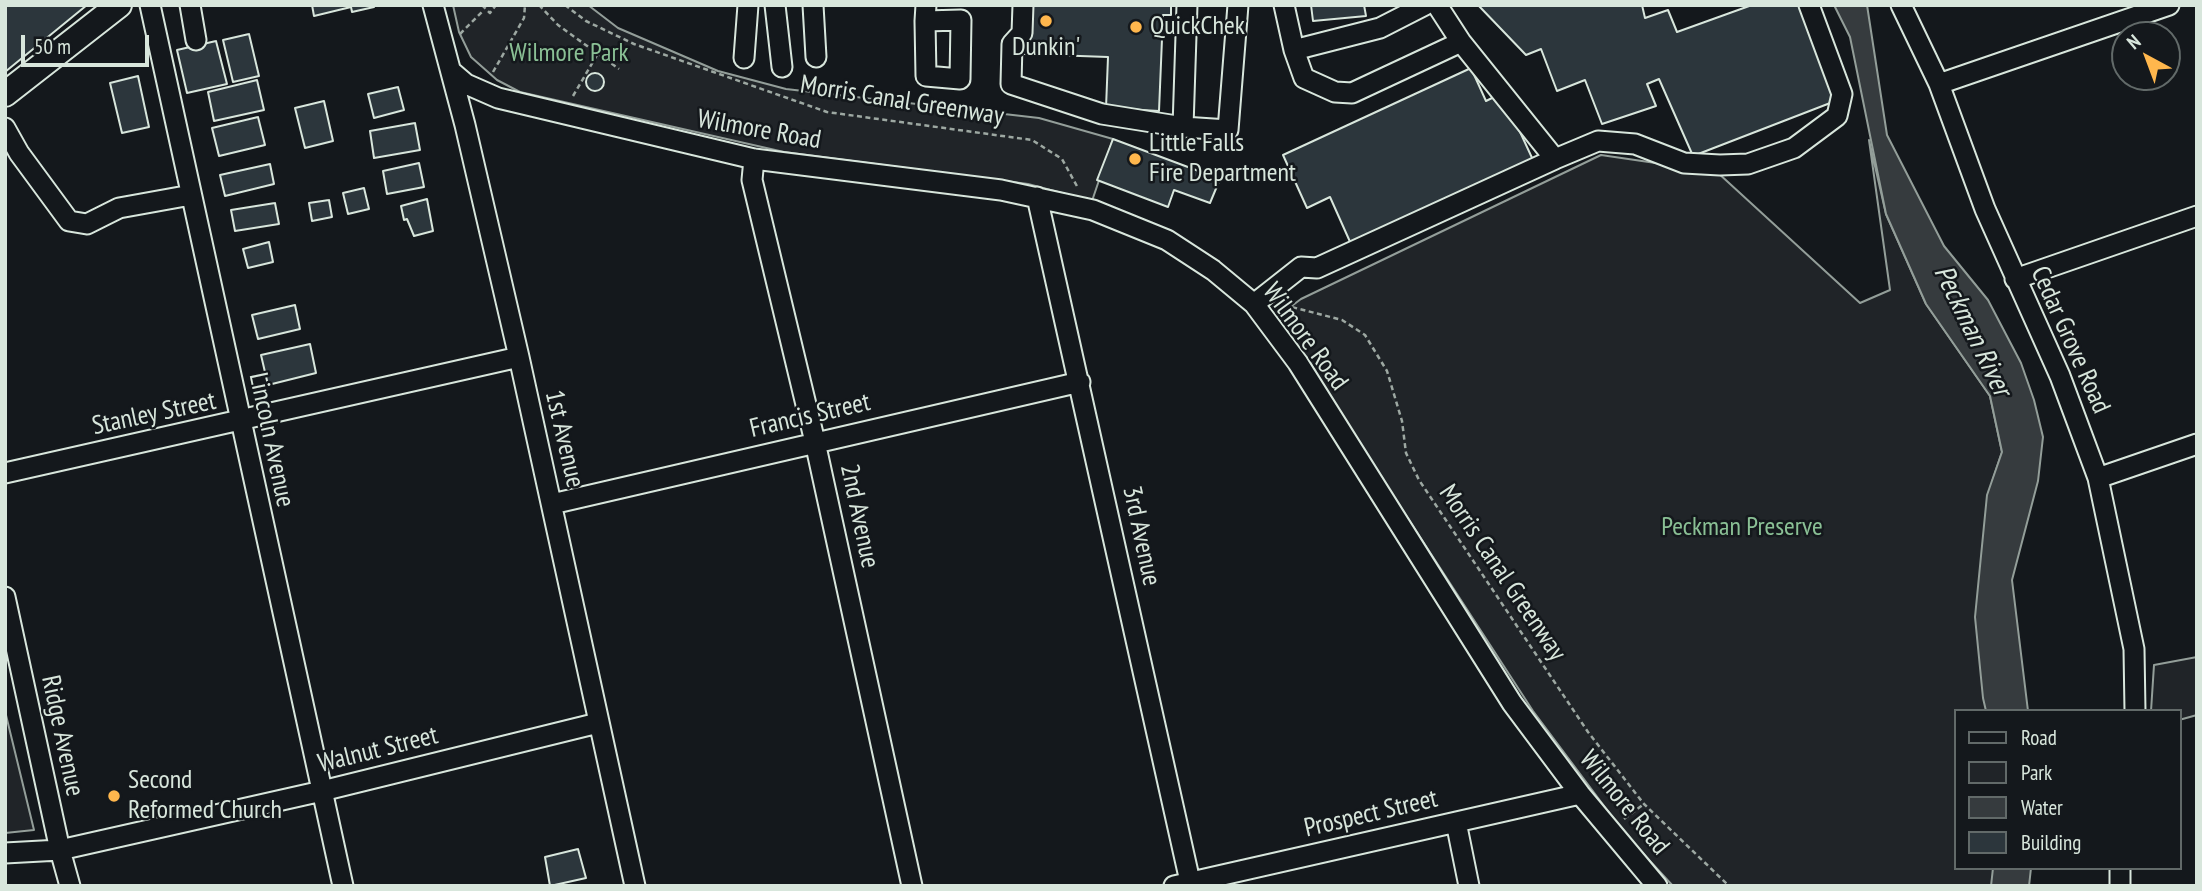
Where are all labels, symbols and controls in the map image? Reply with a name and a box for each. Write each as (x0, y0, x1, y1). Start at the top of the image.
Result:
place label: QuickChek (1150, 11, 1245, 43)
marker: Dunkin' (1038, 13, 1054, 29)
marker: QuickChek (1128, 19, 1144, 35)
scale bar (24, 21, 152, 65)
north arrow (2111, 21, 2181, 91)
text: N (2122, 29, 2145, 54)
place label: Dunkin' (1012, 32, 1080, 64)
text: 50 m (34, 33, 71, 60)
park label: Wilmore Park (509, 38, 629, 70)
street label: Morris Canal Greenway (798, 70, 1006, 132)
street label: Wilmore Road (695, 104, 823, 156)
place label: Little Falls Fire Department (1149, 128, 1296, 190)
marker: Little Falls Fire Department (1127, 151, 1143, 167)
water label: Peckman River (1926, 260, 2018, 402)
street label: Cedar Grove Road (2024, 262, 2116, 418)
street label: Wilmore Road (1256, 277, 1354, 397)
street label: Lincoln Avenue (242, 370, 300, 510)
street label: Stanley Street (89, 386, 219, 442)
street label: 1st Avenue (538, 387, 590, 491)
street label: Francis Street (747, 387, 873, 445)
street label: 2nd Avenue (833, 461, 885, 571)
street label: Morris Canal Greenway (1432, 479, 1572, 667)
street label: 3rd Avenue (1115, 483, 1167, 589)
park label: Peckman Preserve (1661, 512, 1823, 544)
street label: Ridge Avenue (34, 673, 90, 799)
legend (1954, 709, 2181, 870)
street label: Walnut Street (315, 720, 441, 780)
text: Road (2021, 724, 2057, 751)
street label: Wilmore Road (1573, 745, 1675, 861)
text: Park (2021, 759, 2052, 786)
place label: Second Reformed Church (128, 765, 282, 826)
street label: Prospect Street (1301, 784, 1441, 844)
marker: Second Reformed Church (106, 788, 122, 804)
text: Water (2021, 794, 2063, 821)
text: Building (2021, 829, 2081, 856)

